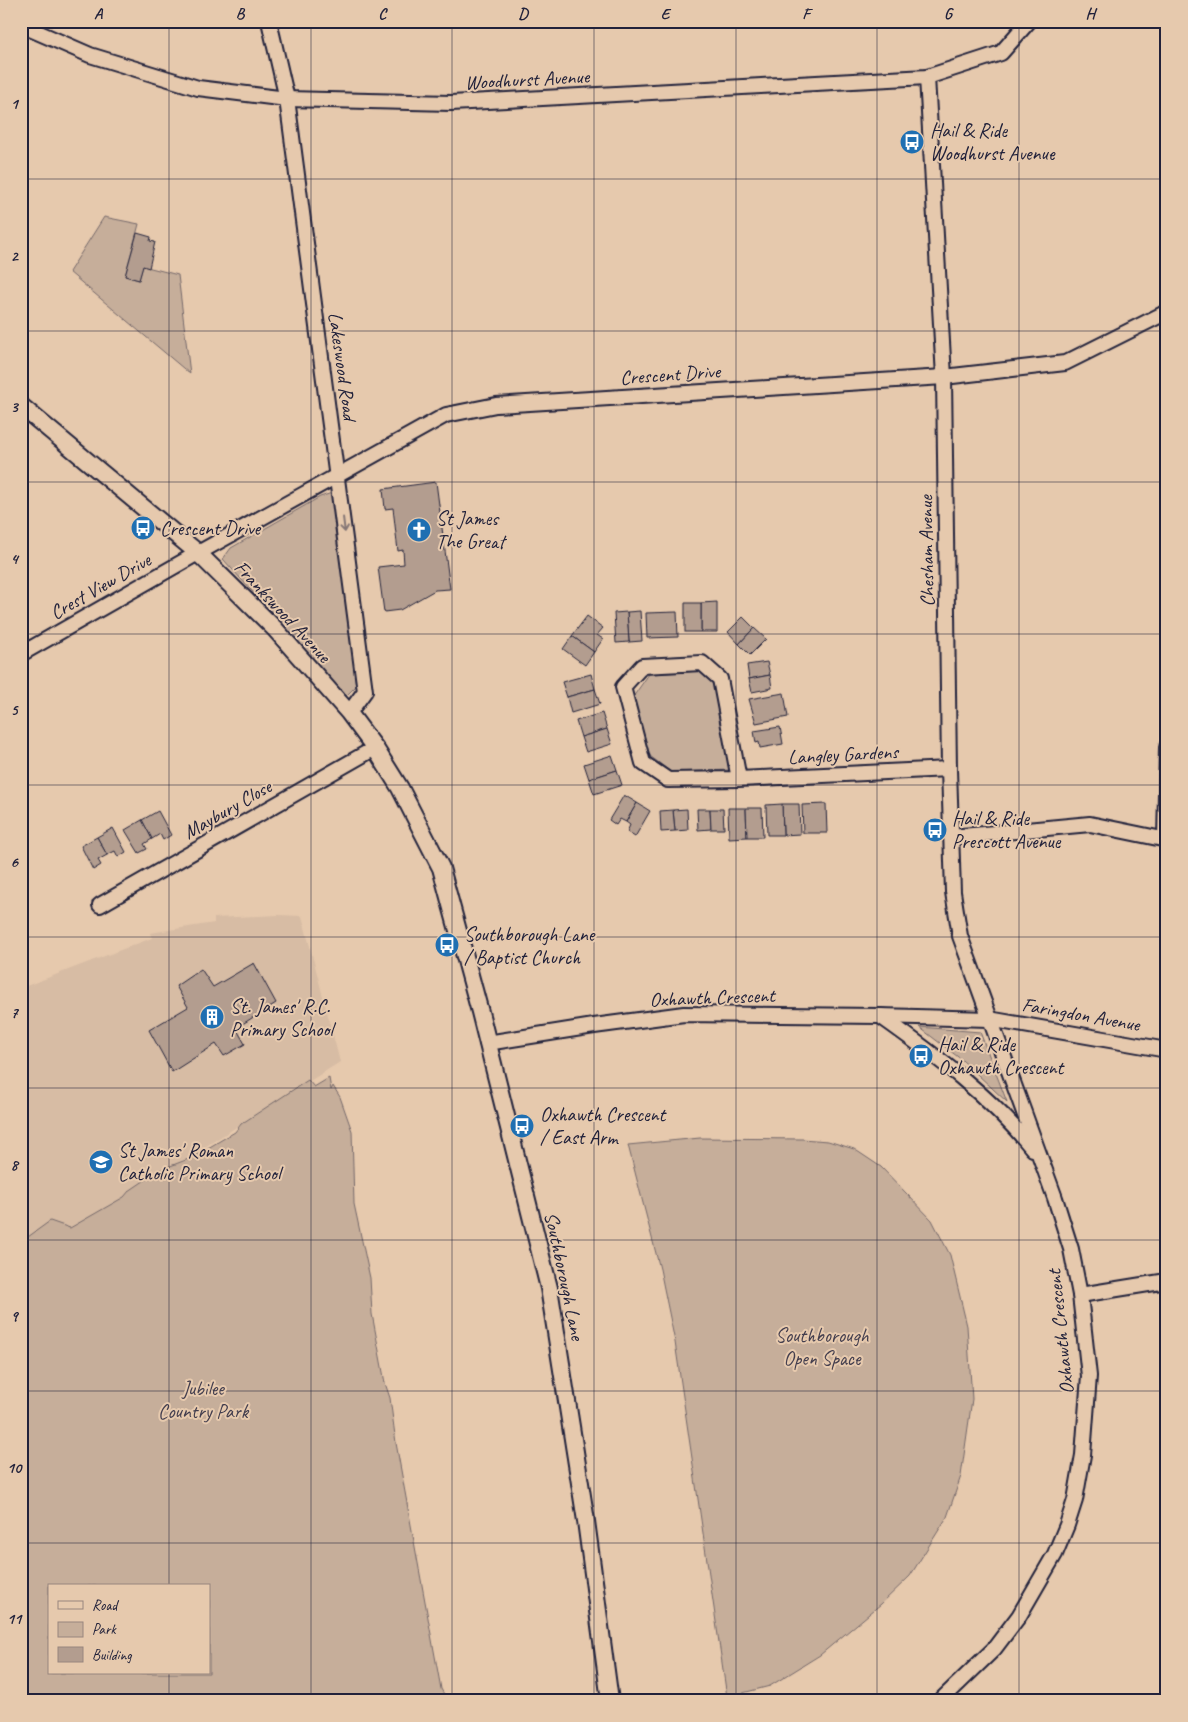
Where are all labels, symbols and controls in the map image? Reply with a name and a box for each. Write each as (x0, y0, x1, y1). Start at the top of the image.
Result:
text: A (94, 4, 104, 24)
text: B (236, 4, 246, 24)
text: C (378, 4, 388, 24)
text: D (518, 4, 529, 24)
text: E (661, 4, 672, 24)
text: F (802, 4, 813, 24)
text: G (944, 4, 954, 24)
text: H (1085, 4, 1097, 24)
street label: Woodhurst Avenue (464, 64, 591, 95)
text: 1 (10, 94, 19, 114)
place label: Hail & Ride Woodhurst Avenue (930, 118, 1056, 166)
bus stop icon: Hail & Ride Woodhurst Avenue (899, 129, 925, 155)
text: 2 (10, 246, 19, 266)
street label: Lakeswood Road (323, 311, 363, 425)
street label: Crescent Drive (619, 358, 722, 390)
text: 3 (10, 397, 19, 417)
street label: Chesham Avenue (913, 494, 940, 607)
place label: St James The Great (436, 506, 508, 554)
bus stop icon: Crescent Drive (130, 515, 156, 541)
place label: Crescent Drive (160, 516, 261, 541)
one-way arrow (339, 517, 349, 533)
church icon: St James The Great (406, 517, 432, 543)
street label: Crest View Drive (45, 547, 156, 625)
text: 4 (10, 549, 19, 569)
street label: Frankswood Avenue (229, 555, 337, 669)
text: 5 (11, 700, 20, 720)
street label: Langley Gardens (787, 739, 901, 770)
street label: Maybury Close (179, 773, 277, 845)
place label: Hail & Ride Prescott Avenue (952, 806, 1062, 854)
bus stop icon: Hail & Ride Prescott Avenue (922, 817, 948, 843)
text: 6 (10, 852, 19, 872)
place label: Southborough Lane / Baptist Church (464, 922, 596, 970)
bus stop icon: Southborough Lane / Baptist Church (434, 932, 460, 958)
street label: Oxhawth Crescent (649, 983, 777, 1012)
street label: Faringdon Avenue (1020, 992, 1143, 1037)
place label: St. James' R.C. Primary School (230, 994, 336, 1042)
text: 7 (10, 1003, 19, 1023)
building icon: St. James' R.C. Primary School (199, 1004, 225, 1030)
place label: Hail & Ride Oxhawth Crescent (938, 1032, 1066, 1080)
bus stop icon: Hail & Ride Oxhawth Crescent (908, 1043, 934, 1069)
place label: Oxhawth Crescent / East Arm (540, 1102, 668, 1150)
bus stop icon: Oxhawth Crescent / East Arm (509, 1113, 535, 1139)
place label: St James' Roman Catholic Primary School (118, 1138, 284, 1186)
school or university icon: St James' Roman Catholic Primary School (88, 1149, 114, 1175)
text: 8 (10, 1155, 19, 1175)
street label: Southborough Lane (539, 1210, 591, 1344)
street label: Oxhawth Crescent (1041, 1266, 1079, 1396)
text: 9 (10, 1306, 19, 1326)
park label: Southborough Open Space (775, 1323, 870, 1371)
park label: Jubilee Country Park (158, 1376, 250, 1424)
text: 10 (7, 1458, 23, 1478)
legend (48, 1584, 210, 1674)
text: Road (92, 1596, 119, 1615)
text: 11 (7, 1609, 23, 1629)
text: Park (92, 1620, 117, 1639)
text: Building (92, 1646, 132, 1665)

